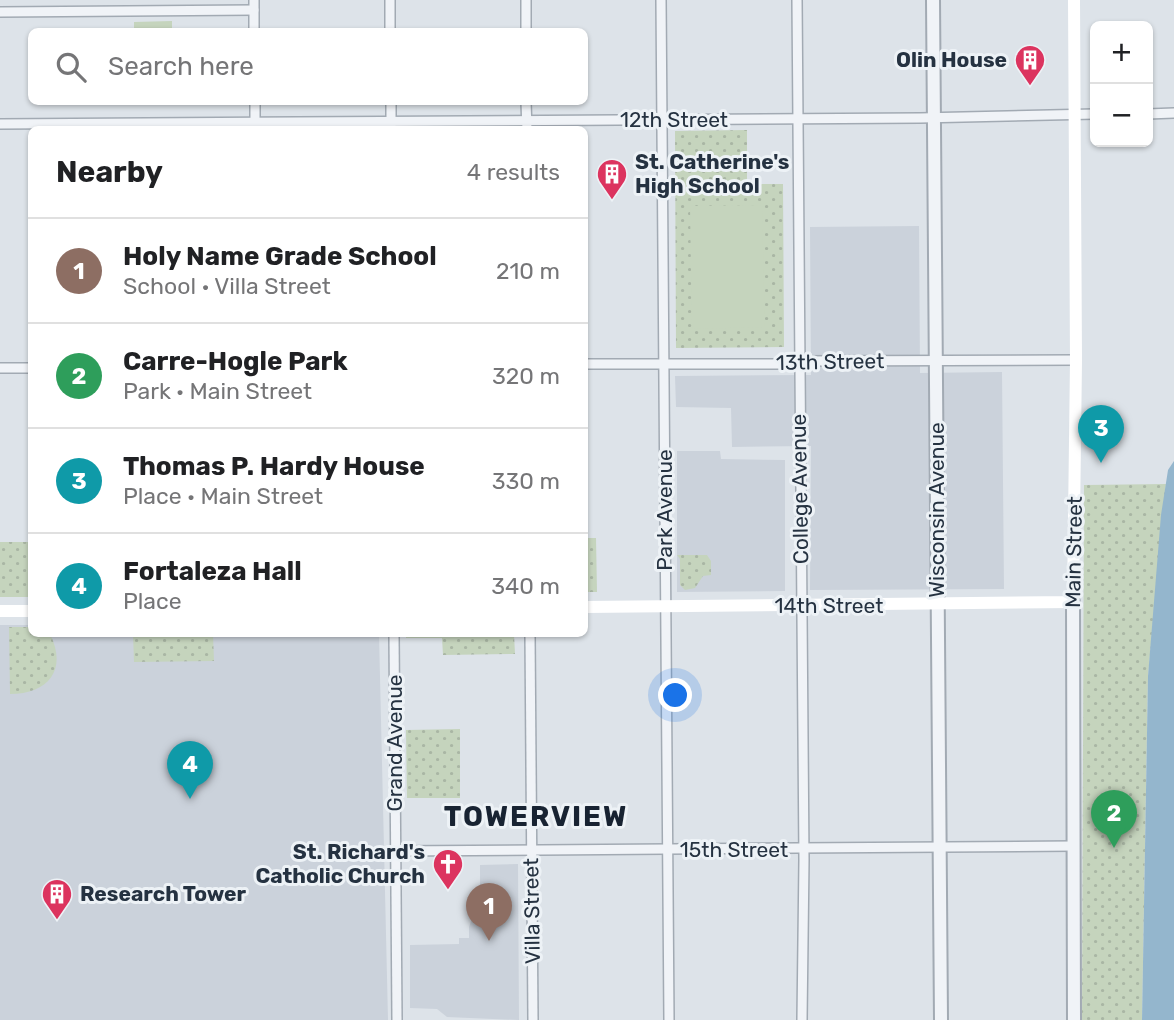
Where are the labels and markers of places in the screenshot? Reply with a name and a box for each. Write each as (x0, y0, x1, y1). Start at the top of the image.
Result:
building icon: Olin House (1013, 43, 1047, 87)
place label: Olin House (896, 47, 1007, 72)
place label: St. Catherine's High School (635, 149, 789, 198)
building icon: St. Catherine's High School (595, 157, 629, 201)
pin: 3 (1078, 405, 1124, 463)
pin: 4 (167, 741, 213, 799)
pin: 2 (1091, 790, 1137, 848)
place label: St. Richard's Catholic Church (255, 839, 425, 888)
church icon: St. Richard's Catholic Church (431, 847, 465, 891)
building icon: Research Tower (40, 877, 74, 921)
place label: Research Tower (80, 881, 246, 906)
pin: 1 (466, 883, 512, 941)

